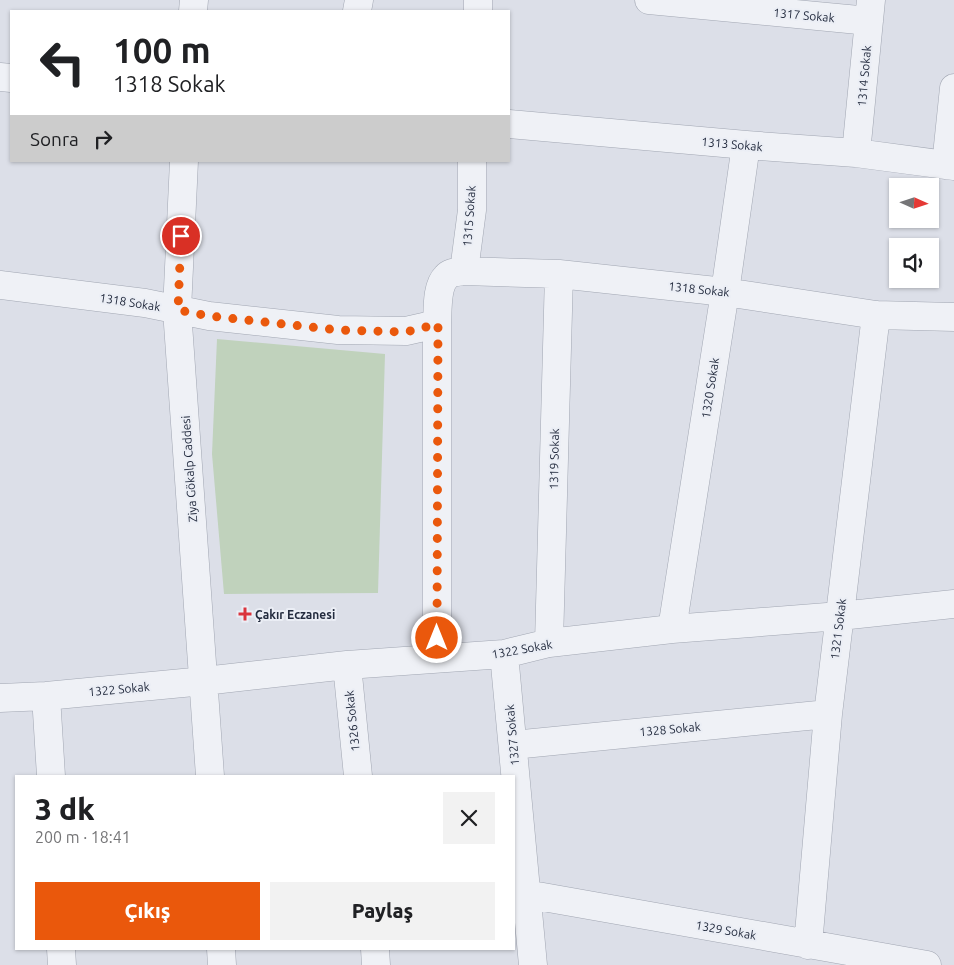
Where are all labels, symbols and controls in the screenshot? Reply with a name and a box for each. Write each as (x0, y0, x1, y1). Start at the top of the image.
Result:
street label: 1317 Sokak (773, 6, 835, 24)
icon: left (30, 30, 95, 95)
text: 100 m (113, 30, 211, 70)
street label: 1314 Sokak (855, 45, 873, 107)
text: 1318 Sokak (113, 71, 226, 96)
icon: right (89, 125, 117, 153)
text: Sonra (30, 128, 79, 150)
street label: 1313 Sokak (701, 135, 763, 153)
north arrow (889, 178, 939, 228)
map controls (889, 178, 939, 288)
street label: 1315 Sokak (460, 185, 478, 247)
pin (160, 215, 202, 257)
icon: arrive (167, 222, 195, 250)
button: sound (889, 238, 939, 288)
street label: 1318 Sokak (668, 279, 730, 299)
street label: 1318 Sokak (99, 291, 161, 313)
street label: 1320 Sokak (699, 357, 721, 419)
street label: Ziya Gökalp Caddesi (179, 415, 199, 523)
street label: 1319 Sokak (547, 428, 561, 490)
street label: 1321 Sokak (828, 598, 848, 660)
marker: Çakır Eczanesi (239, 608, 251, 620)
place label: Çakır Eczanesi (255, 608, 335, 623)
position arrow (410, 611, 462, 663)
street label: 1322 Sokak (491, 637, 553, 661)
street label: 1322 Sokak (88, 680, 150, 698)
street label: 1326 Sokak (342, 690, 362, 752)
street label: 1327 Sokak (503, 704, 521, 766)
street label: 1328 Sokak (639, 720, 701, 738)
text: 3 dk (35, 792, 95, 826)
button: close (443, 792, 495, 844)
text: 200 m · 18:41 (35, 828, 131, 846)
button: Çıkış (35, 882, 260, 940)
button: Paylaş (270, 882, 495, 940)
street label: 1329 Sokak (695, 918, 757, 942)

